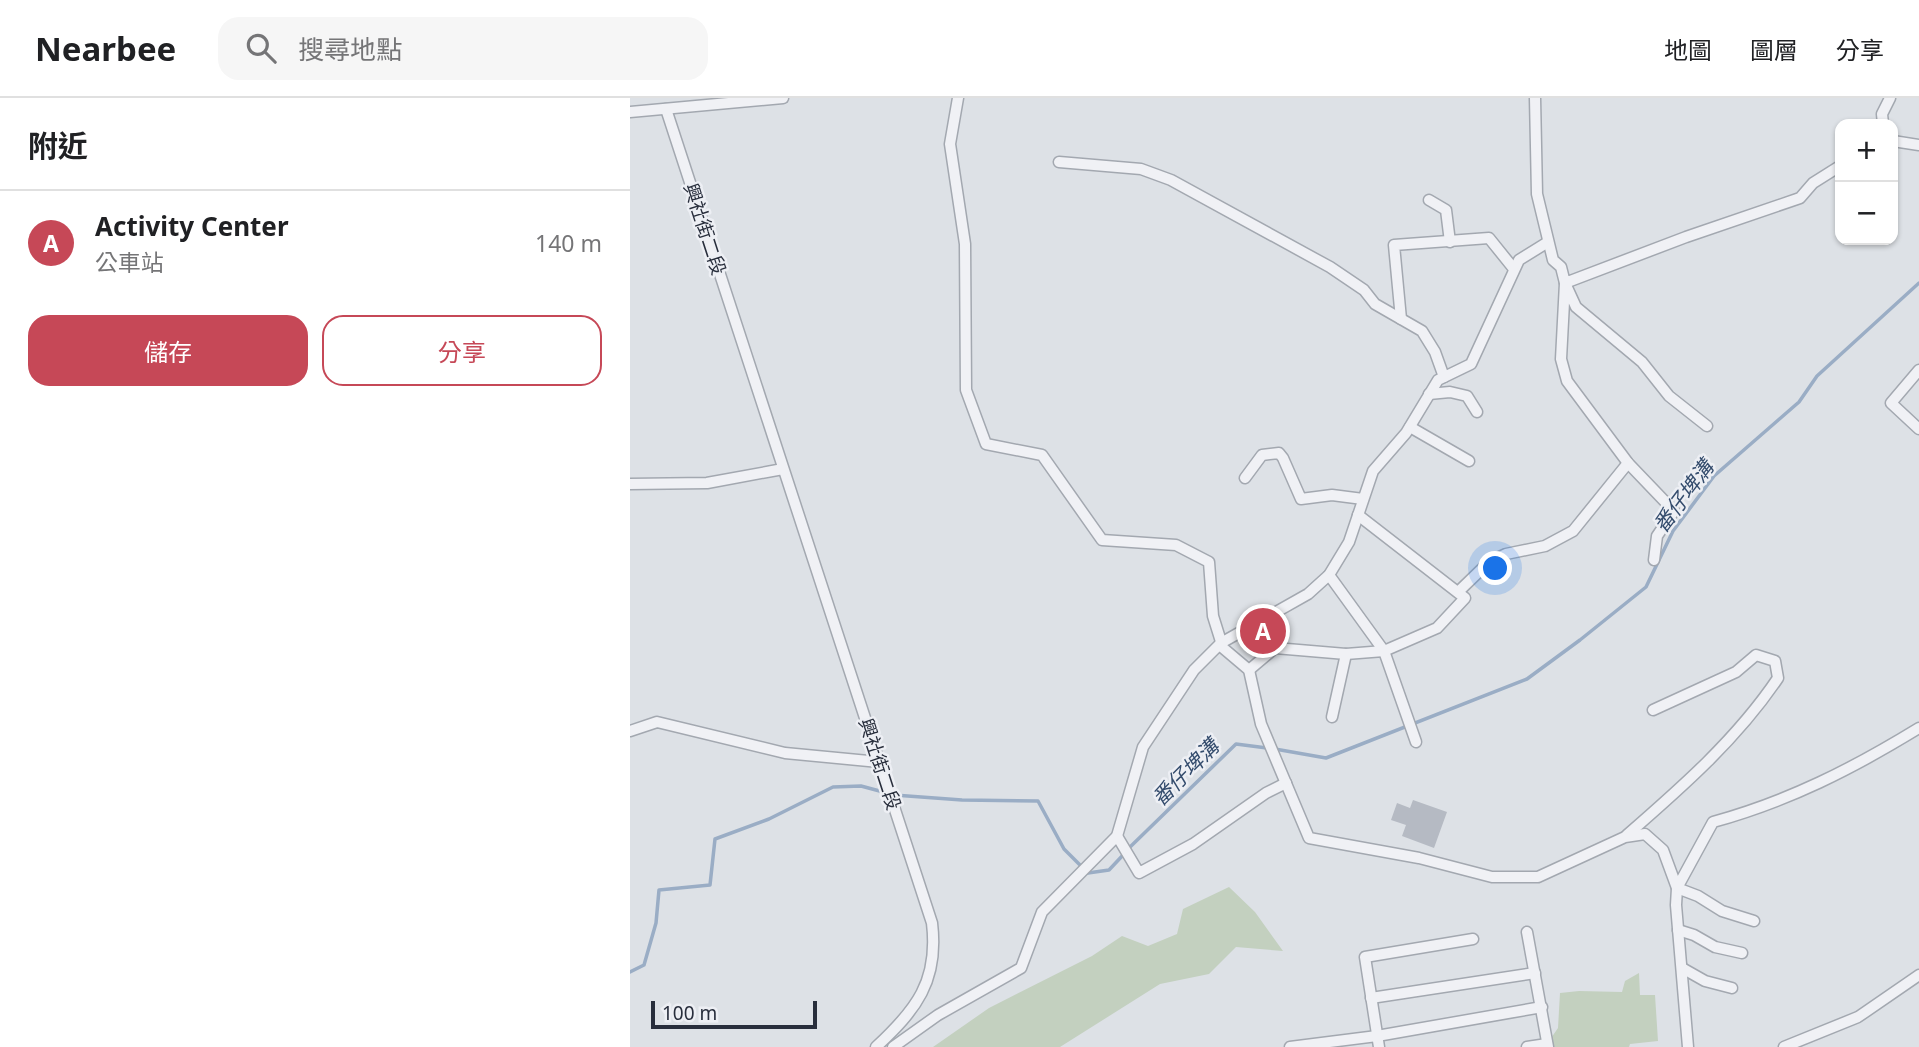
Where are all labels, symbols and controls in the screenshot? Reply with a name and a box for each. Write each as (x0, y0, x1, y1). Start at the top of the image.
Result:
search box (218, 17, 708, 80)
text: Nearbee (35, 26, 176, 71)
icon: search (242, 29, 280, 67)
text: 搜尋地點 (298, 31, 402, 67)
text: 地圖 (1664, 33, 1712, 66)
text: 圖層 (1750, 33, 1798, 66)
text: 分享 (1836, 33, 1884, 66)
map controls (1835, 119, 1898, 245)
button: + (1835, 119, 1898, 182)
text: 附近 (28, 125, 88, 166)
street label: 興社街二段 (678, 180, 732, 278)
button: − (1835, 182, 1898, 245)
text: Activity Center (95, 208, 289, 244)
text: A (43, 227, 59, 259)
text: 140 m (535, 227, 602, 259)
text: 公車站 (95, 246, 164, 278)
button: 儲存 (28, 315, 308, 386)
button: 分享 (322, 315, 602, 386)
water label: 番仔埤溝 (1647, 452, 1721, 538)
your location (1478, 551, 1512, 585)
pin: A (1240, 605, 1286, 657)
street label: 興社街二段 (853, 715, 907, 813)
water label: 番仔埤溝 (1145, 730, 1227, 812)
scale bar (651, 998, 817, 1030)
text: 100 m (662, 1000, 717, 1026)

